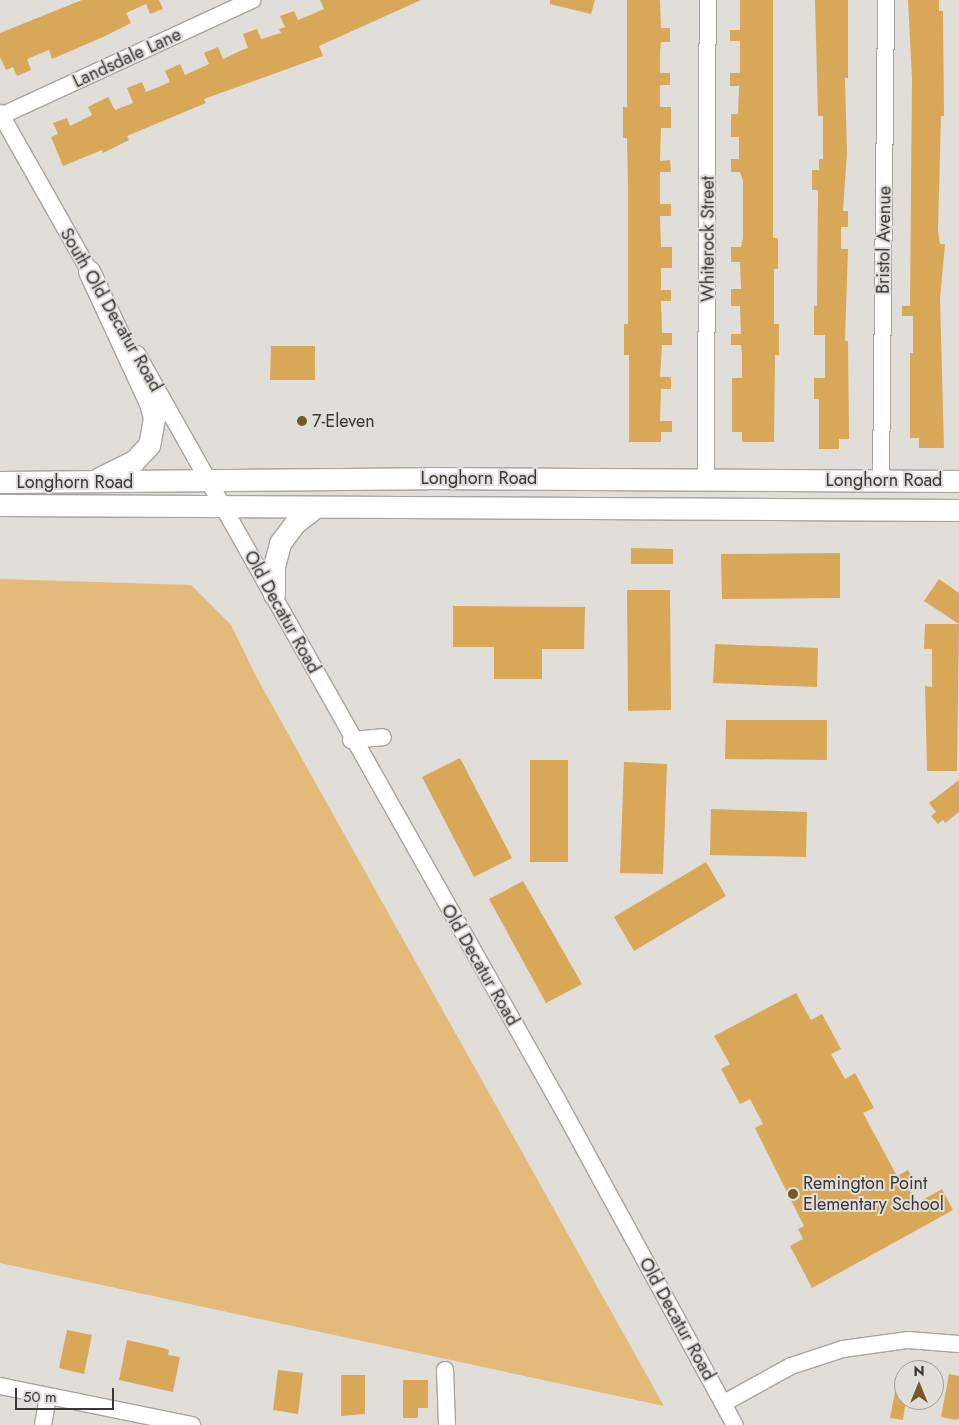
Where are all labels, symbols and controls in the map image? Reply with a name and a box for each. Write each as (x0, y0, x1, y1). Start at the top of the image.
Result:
street label: Landsdale Lane (69, 24, 185, 92)
street label: Whiterock Street (697, 176, 719, 302)
street label: Bristol Avenue (872, 186, 896, 294)
street label: South Old Decatur Road (55, 224, 167, 396)
place label: 7-Eleven (312, 410, 375, 432)
marker: 7-Eleven (296, 415, 308, 427)
street label: Longhorn Road (421, 467, 537, 489)
street label: Longhorn Road (826, 469, 942, 491)
street label: Longhorn Road (17, 471, 133, 493)
street label: Old Decatur Road (239, 547, 325, 677)
street label: Old Decatur Road (436, 900, 524, 1030)
place label: Remington Point Elementary School (803, 1173, 944, 1216)
marker: Remington Point Elementary School (787, 1188, 799, 1200)
street label: Old Decatur Road (634, 1254, 720, 1384)
north arrow (894, 1360, 944, 1410)
text: N (913, 1361, 925, 1381)
scale bar (18, 1378, 116, 1410)
text: 50 m (23, 1386, 57, 1408)

